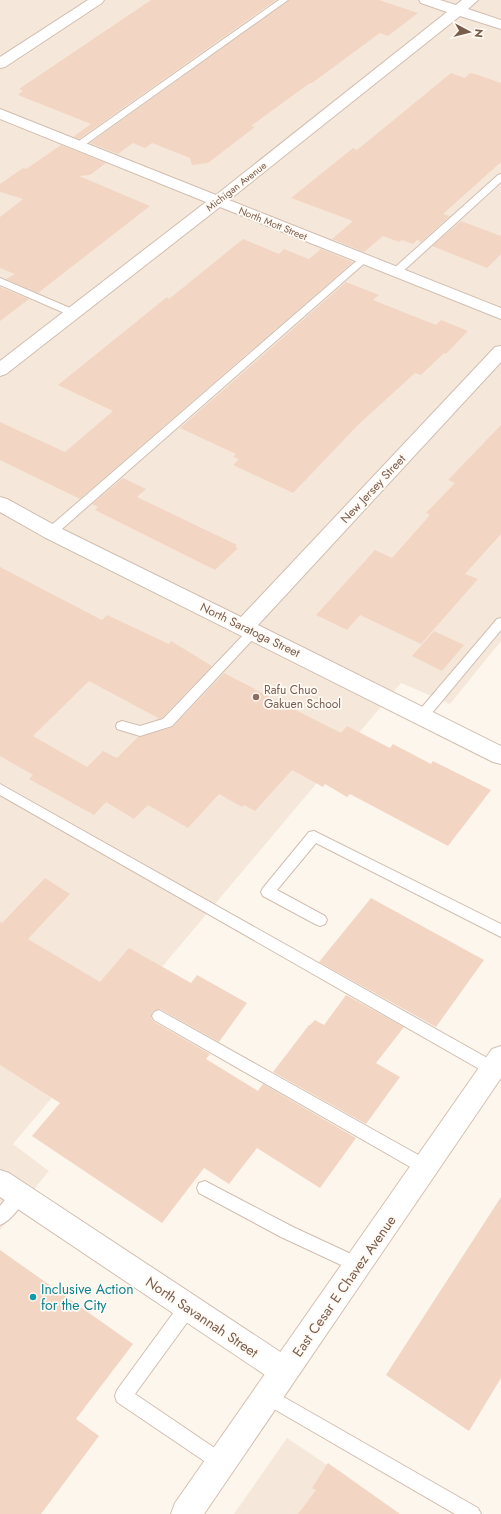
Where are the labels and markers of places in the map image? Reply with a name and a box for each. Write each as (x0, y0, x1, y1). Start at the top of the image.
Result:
place label: Rafu Chuo Gakuen School (264, 681, 341, 713)
marker: Rafu Chuo Gakuen School (251, 692, 261, 702)
place label: Inclusive Action for the City (41, 1279, 134, 1315)
marker: Inclusive Action for the City (28, 1292, 38, 1302)

